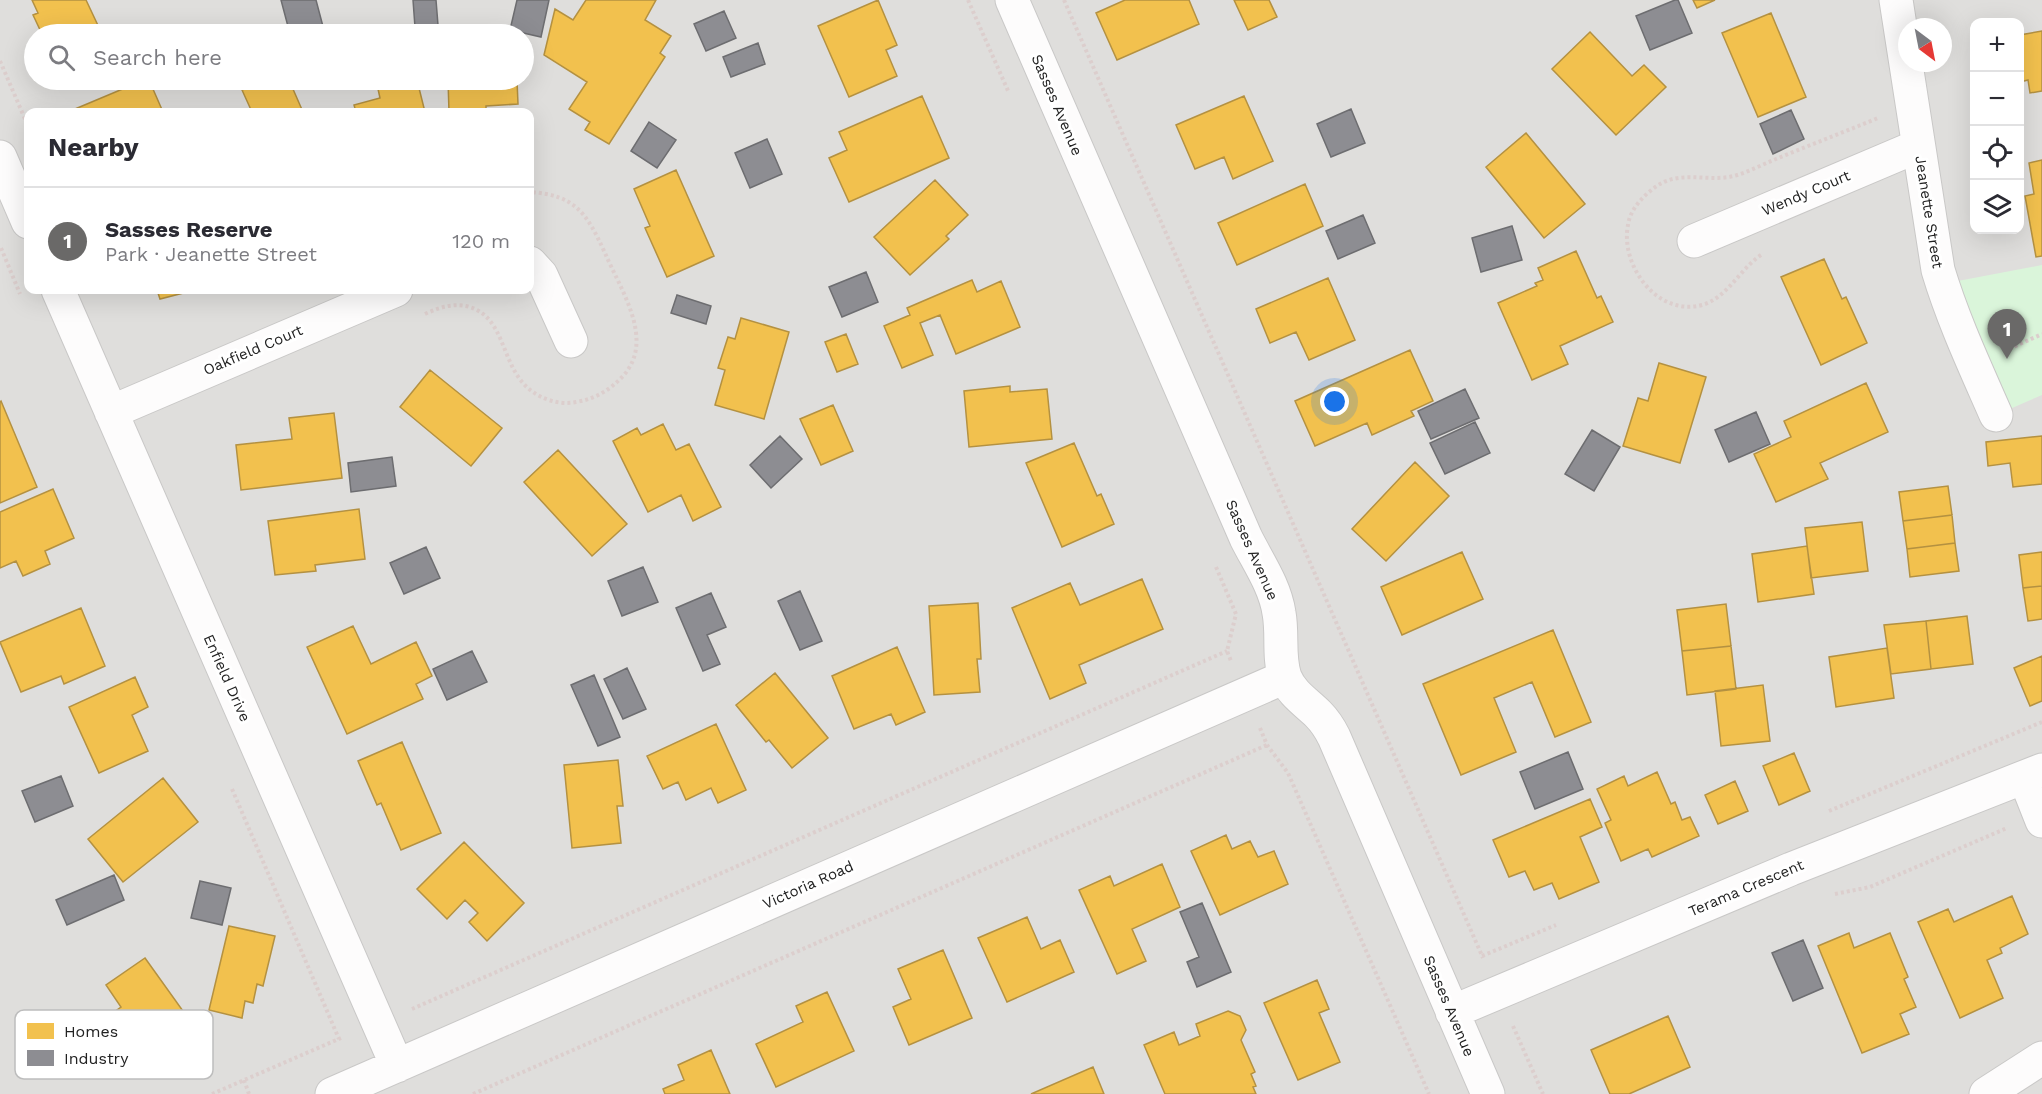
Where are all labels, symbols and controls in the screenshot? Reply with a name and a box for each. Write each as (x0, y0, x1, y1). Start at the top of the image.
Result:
north arrow (1898, 18, 1952, 72)
map controls (1970, 18, 2024, 234)
button: + (1970, 18, 2024, 72)
search box (24, 24, 534, 90)
icon: search (45, 41, 78, 74)
text: Search here (93, 45, 222, 70)
street label: Sasses Avenue (1028, 52, 1086, 158)
button: − (1970, 72, 2024, 126)
button: locate (1970, 126, 2024, 180)
text: Nearby (48, 132, 139, 162)
street label: Jeanette Street (1911, 154, 1947, 270)
street label: Wendy Court (1759, 166, 1854, 220)
button: layers (1970, 180, 2024, 234)
text: Sasses Reserve (105, 217, 272, 242)
text: 1 (63, 229, 72, 253)
text: 120 m (452, 229, 510, 253)
text: Park · Jeanette Street (105, 242, 317, 266)
pin: 1 (1988, 310, 2026, 359)
street label: Oakfield Court (201, 321, 306, 379)
your location (1320, 387, 1349, 416)
street label: Sasses Avenue (1222, 497, 1282, 603)
street label: Enfield Drive (200, 632, 254, 724)
street label: Terama Crescent (1686, 855, 1807, 920)
street label: Victoria Road (760, 857, 856, 913)
street label: Sasses Avenue (1420, 953, 1478, 1059)
legend (15, 1010, 213, 1079)
text: Homes (64, 1022, 118, 1041)
text: Industry (64, 1049, 129, 1068)

